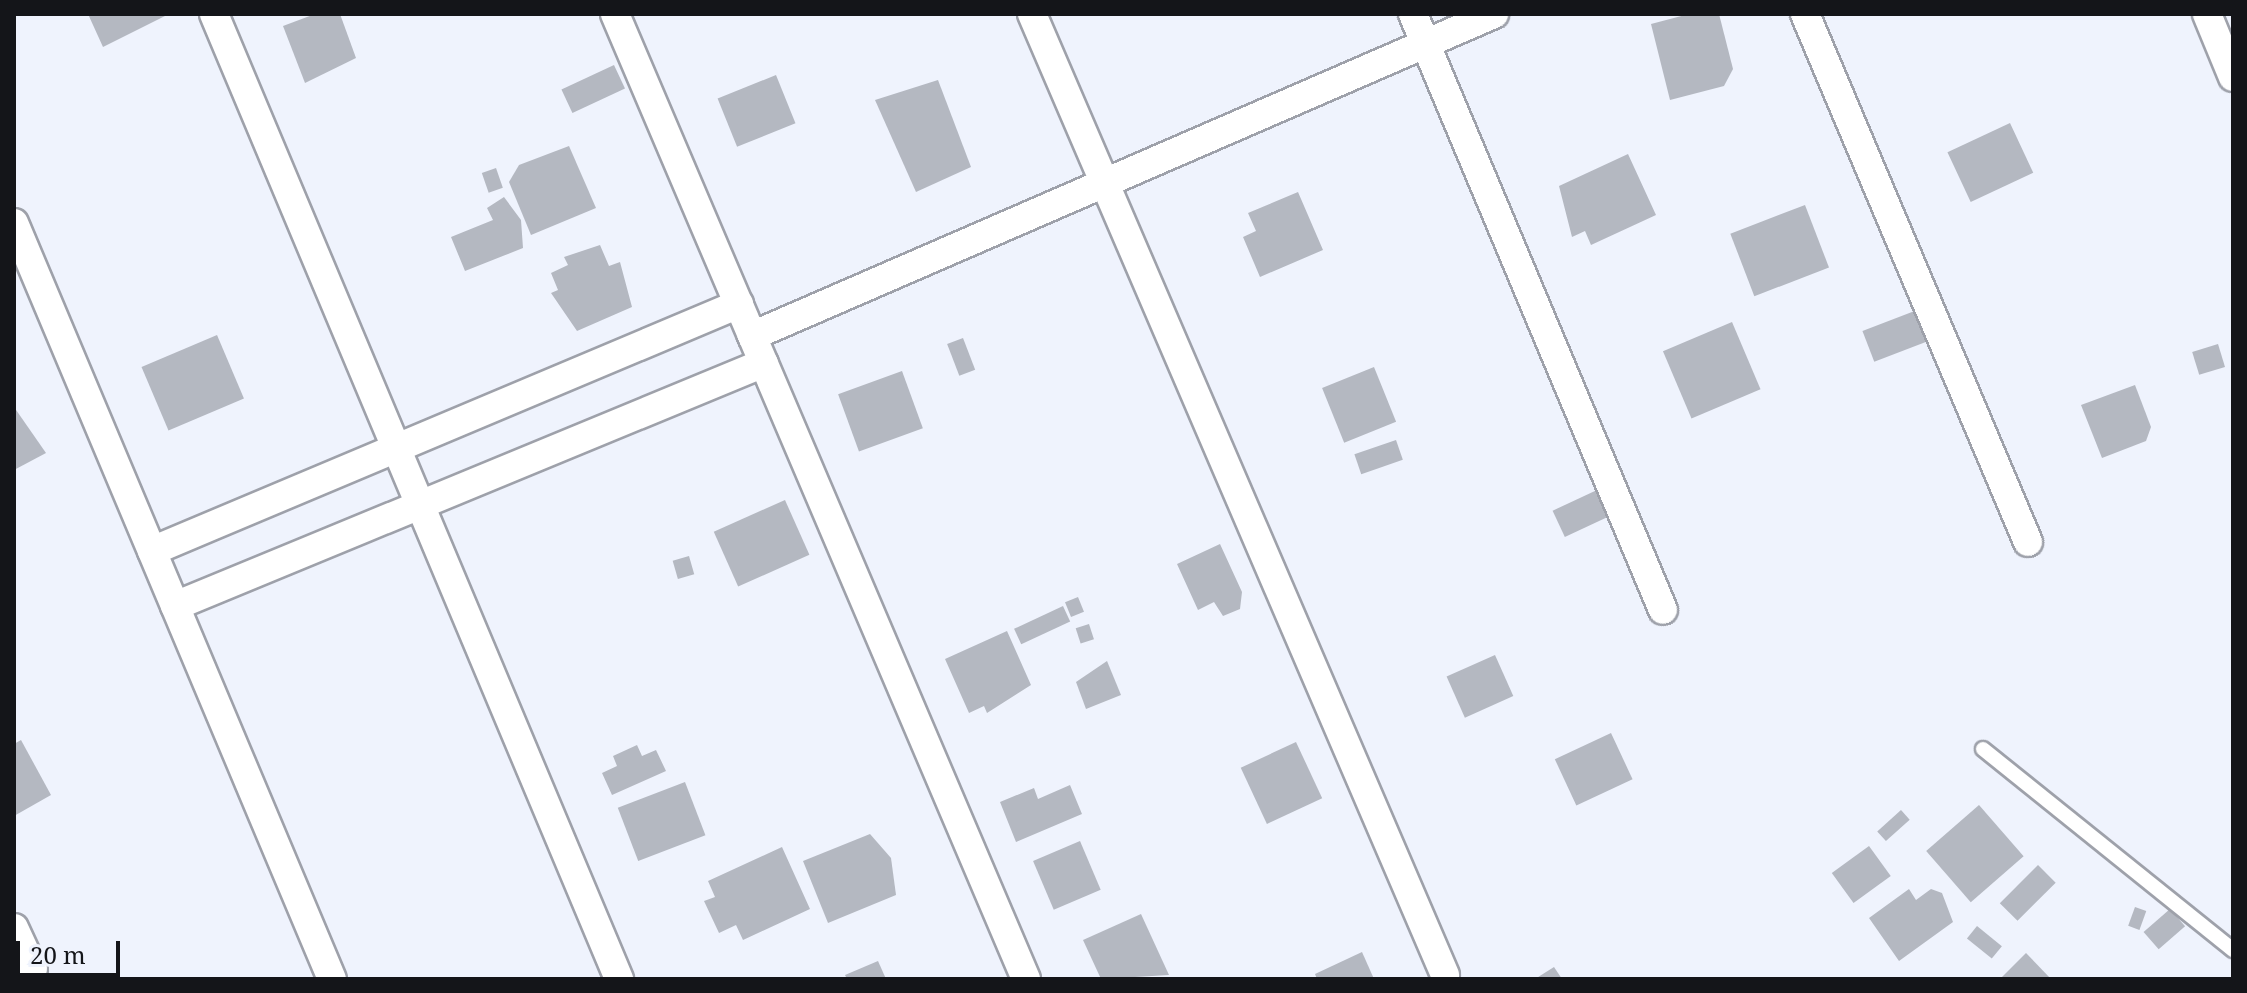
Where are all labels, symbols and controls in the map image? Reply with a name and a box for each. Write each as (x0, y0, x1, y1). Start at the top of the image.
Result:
scale bar (20, 925, 124, 975)
text: 20 m (30, 938, 86, 971)

